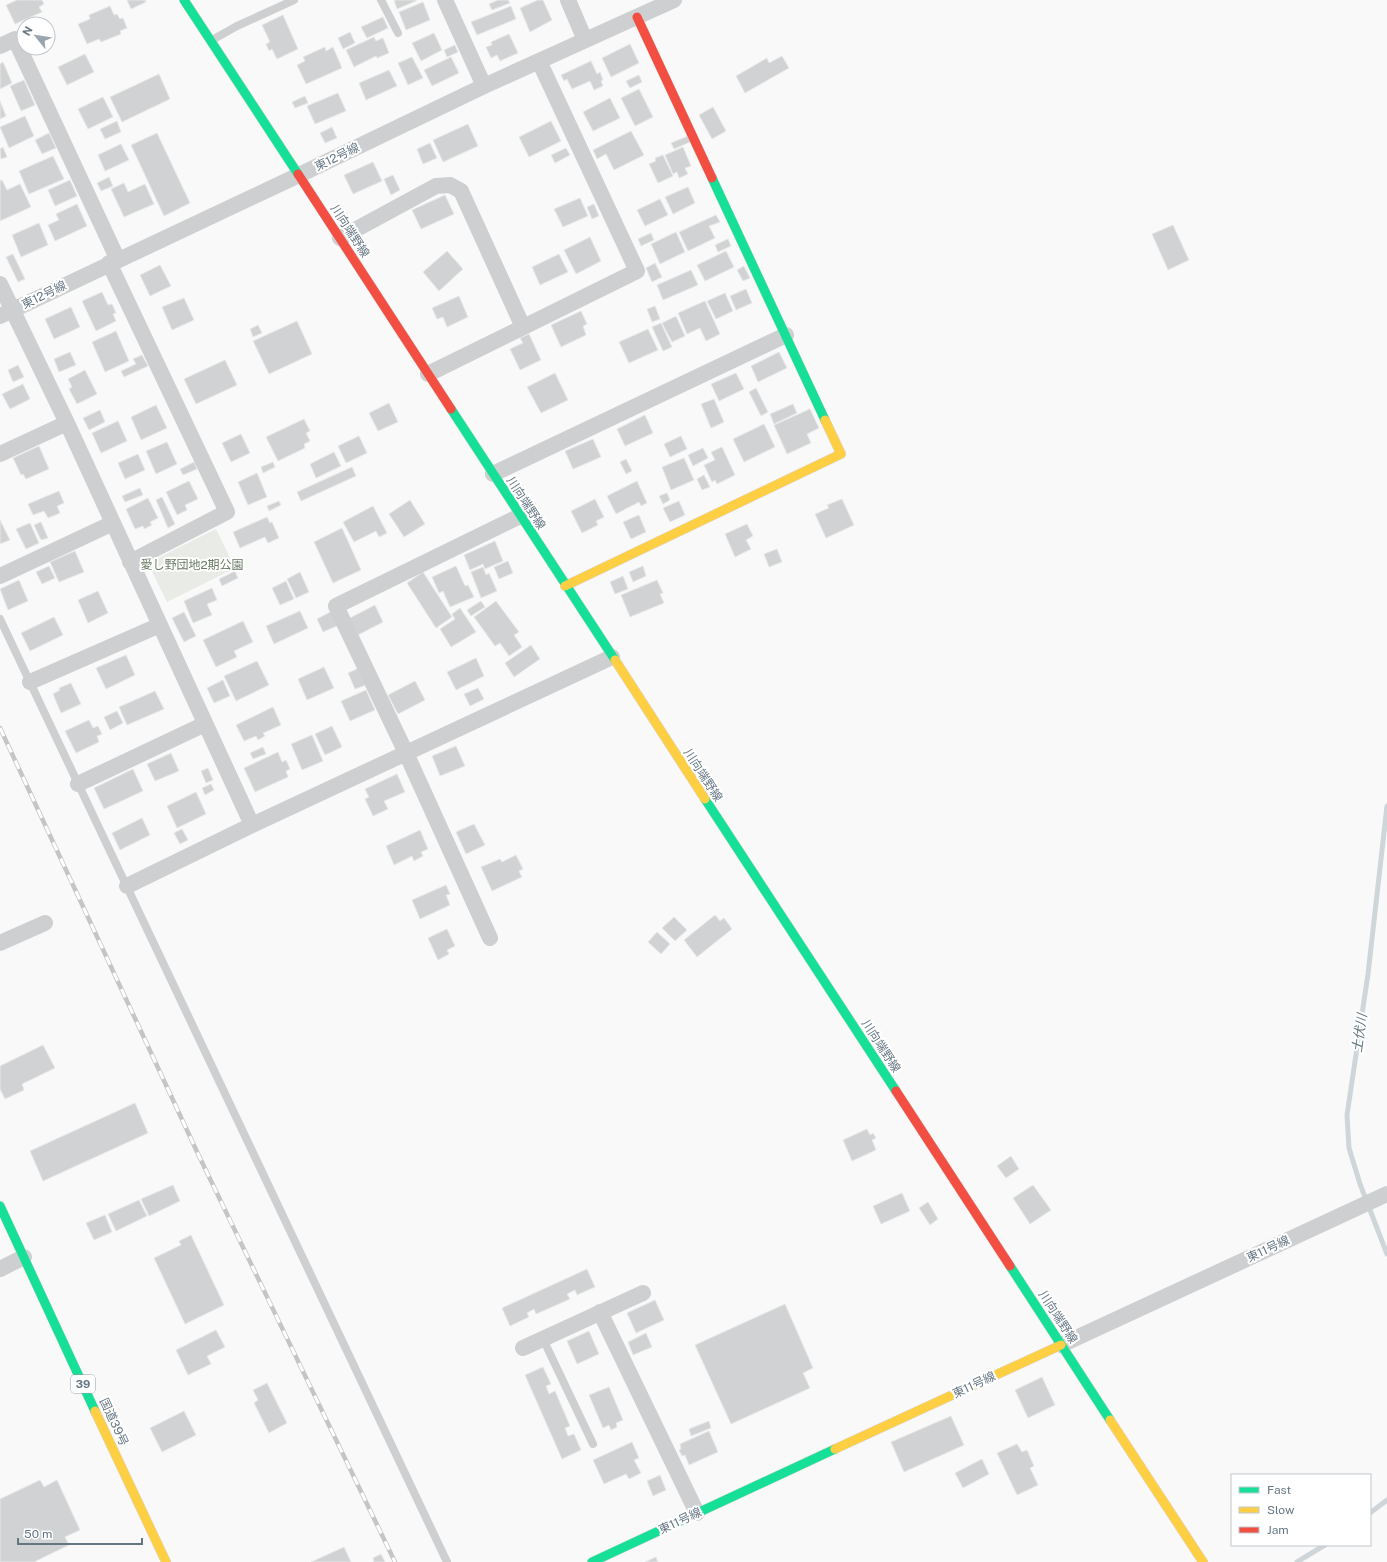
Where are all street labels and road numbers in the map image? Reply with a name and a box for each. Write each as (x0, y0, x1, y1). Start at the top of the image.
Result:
street label: 東12号線 (312, 140, 362, 174)
street label: 川向端野線 (328, 202, 372, 260)
street label: 東12号線 (19, 278, 69, 312)
street label: 川向端野線 (504, 474, 548, 532)
street label: 川向端野線 (681, 746, 725, 804)
street label: 川向端野線 (859, 1017, 903, 1075)
street label: 東11号線 (1244, 1233, 1292, 1265)
street label: 川向端野線 (1036, 1288, 1080, 1346)
street label: 東11号線 (950, 1369, 998, 1401)
road number: 39 (71, 1375, 95, 1393)
street label: 国道39号 (97, 1396, 131, 1448)
street label: 東11号線 (656, 1505, 704, 1537)

